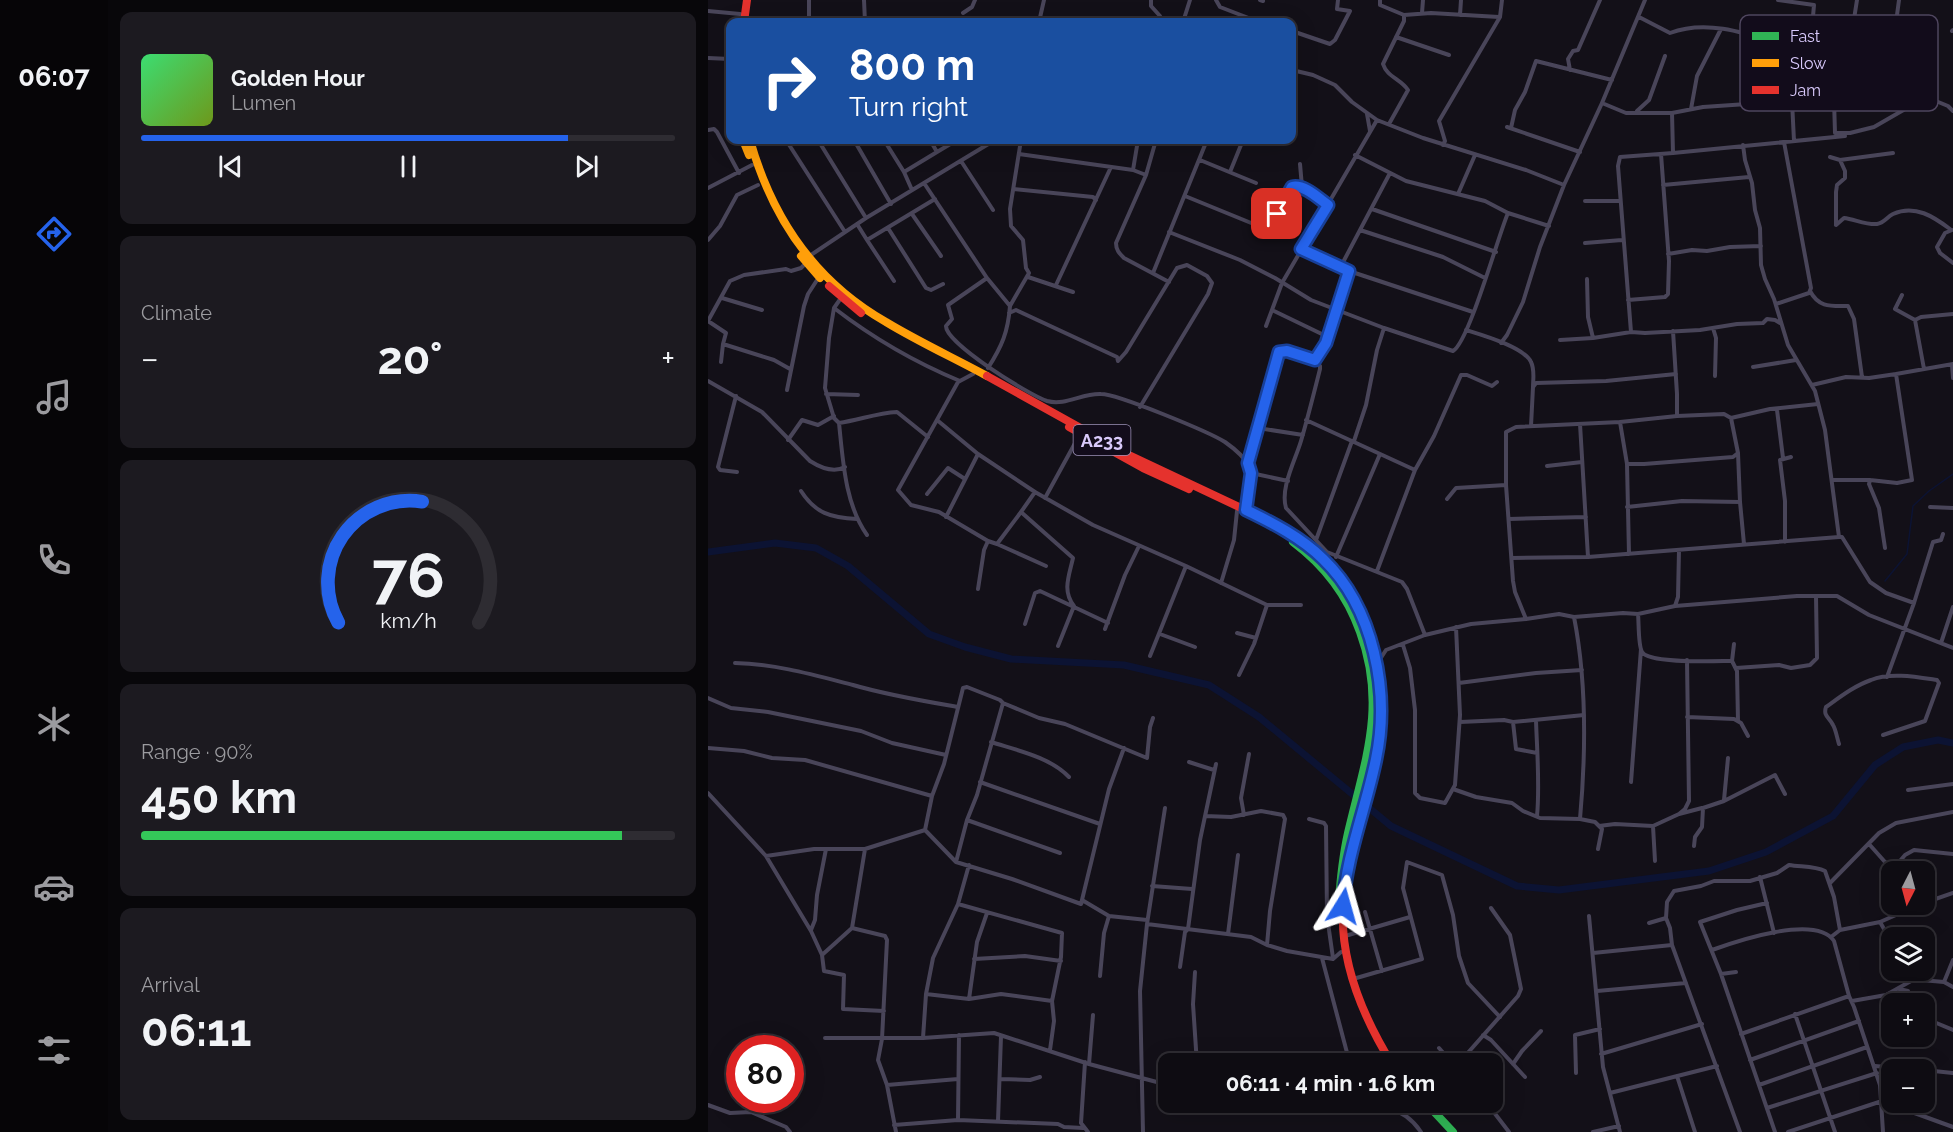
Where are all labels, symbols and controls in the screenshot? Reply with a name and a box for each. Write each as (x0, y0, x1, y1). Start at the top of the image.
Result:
legend (1740, 15, 1938, 111)
text: Fast (1790, 27, 1821, 46)
text: 800 m (849, 41, 975, 90)
icon: right (750, 42, 828, 120)
text: Slow (1790, 54, 1826, 73)
text: 06:07 (18, 61, 90, 92)
text: Golden Hour (231, 65, 365, 91)
text: Jam (1790, 81, 1821, 100)
text: Lumen (231, 91, 296, 115)
text: Turn right (849, 91, 968, 122)
icon: previous (214, 150, 247, 183)
icon: pause (392, 150, 425, 183)
icon: next (570, 150, 603, 183)
pin (1251, 188, 1302, 239)
icon: arrive (1260, 197, 1293, 230)
icon: directions (33, 213, 75, 255)
text: Climate (141, 301, 212, 325)
text: 20° (377, 332, 443, 385)
text: − (141, 339, 159, 378)
text: + (661, 339, 675, 378)
icon: music (33, 376, 75, 418)
road number: A233 (1074, 425, 1130, 455)
text: 76 (372, 538, 444, 612)
icon: phone (33, 539, 75, 581)
text: km/h (380, 608, 436, 633)
icon: climate (33, 703, 75, 745)
text: Range · 90% (141, 740, 253, 764)
text: 450 km (141, 771, 297, 824)
north arrow (1881, 861, 1935, 915)
map controls (1881, 861, 1935, 1113)
icon: car (33, 866, 75, 908)
position arrow (1311, 874, 1375, 938)
button: layers (1881, 927, 1935, 981)
text: Arrival (141, 973, 200, 997)
button: + (1881, 993, 1935, 1047)
text: 06:11 (141, 1004, 252, 1057)
icon: filters (33, 1029, 75, 1071)
speed limit sign: 80 (726, 1035, 804, 1113)
button: − (1881, 1059, 1935, 1113)
text: 06:11 · 4 min · 1.6 km (1226, 1070, 1435, 1096)

